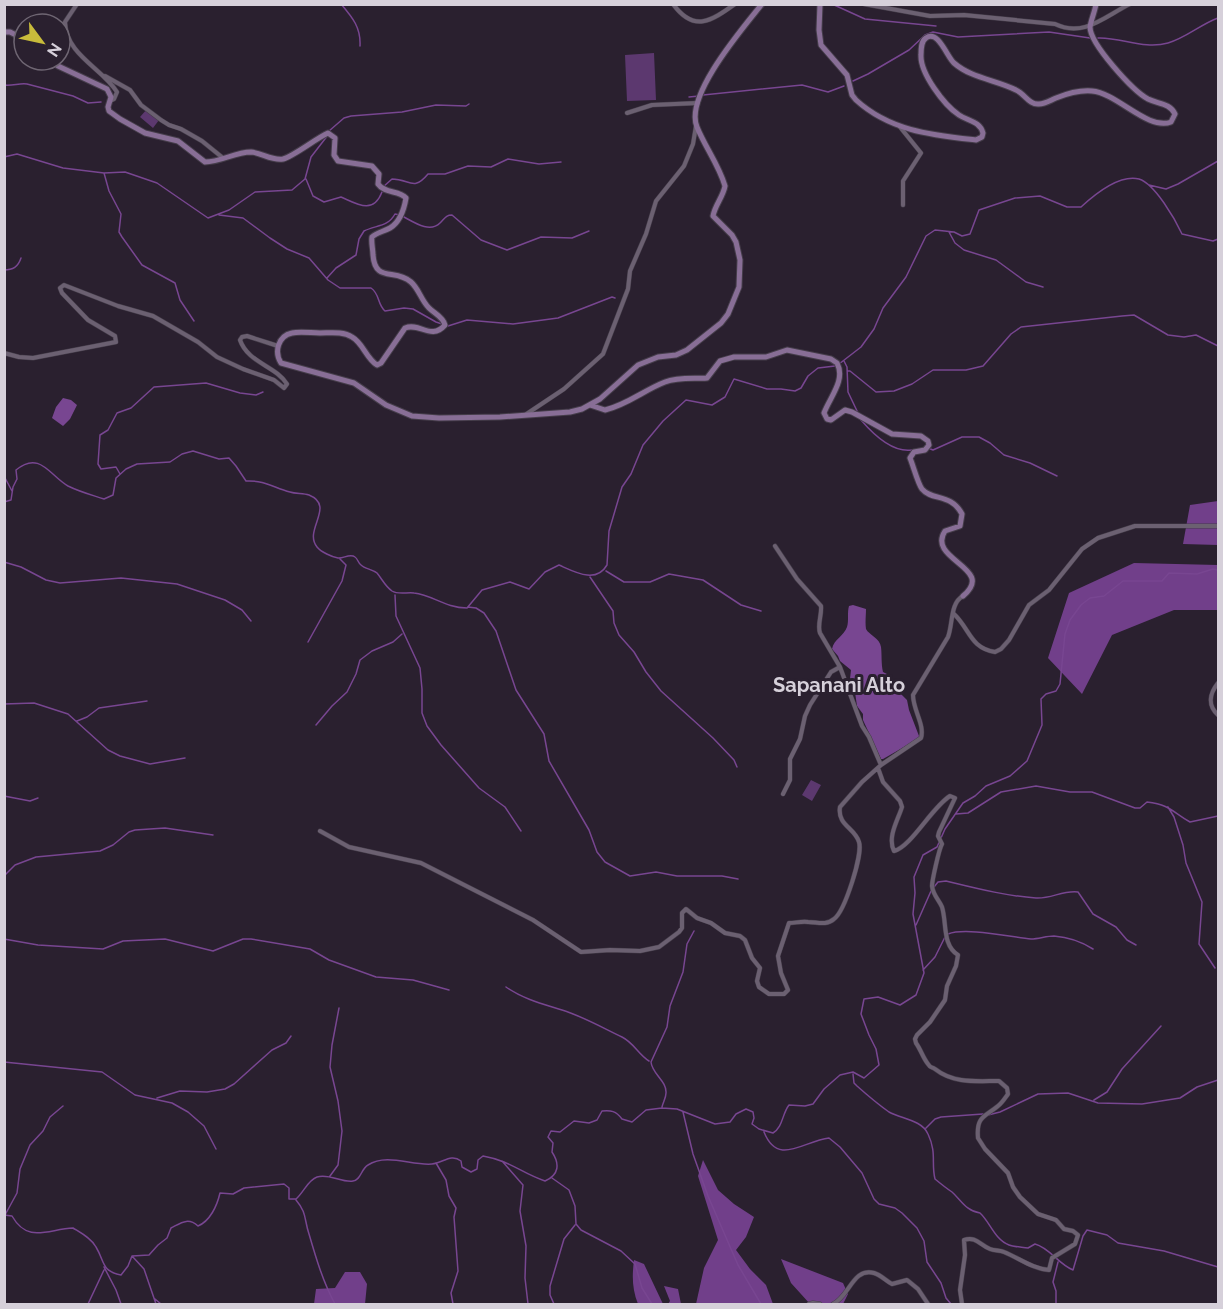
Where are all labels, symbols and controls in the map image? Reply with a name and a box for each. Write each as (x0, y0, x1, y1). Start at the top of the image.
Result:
north arrow (12, 12, 72, 72)
text: N (43, 40, 65, 60)
district label: Sapanani Alto (773, 673, 905, 697)

